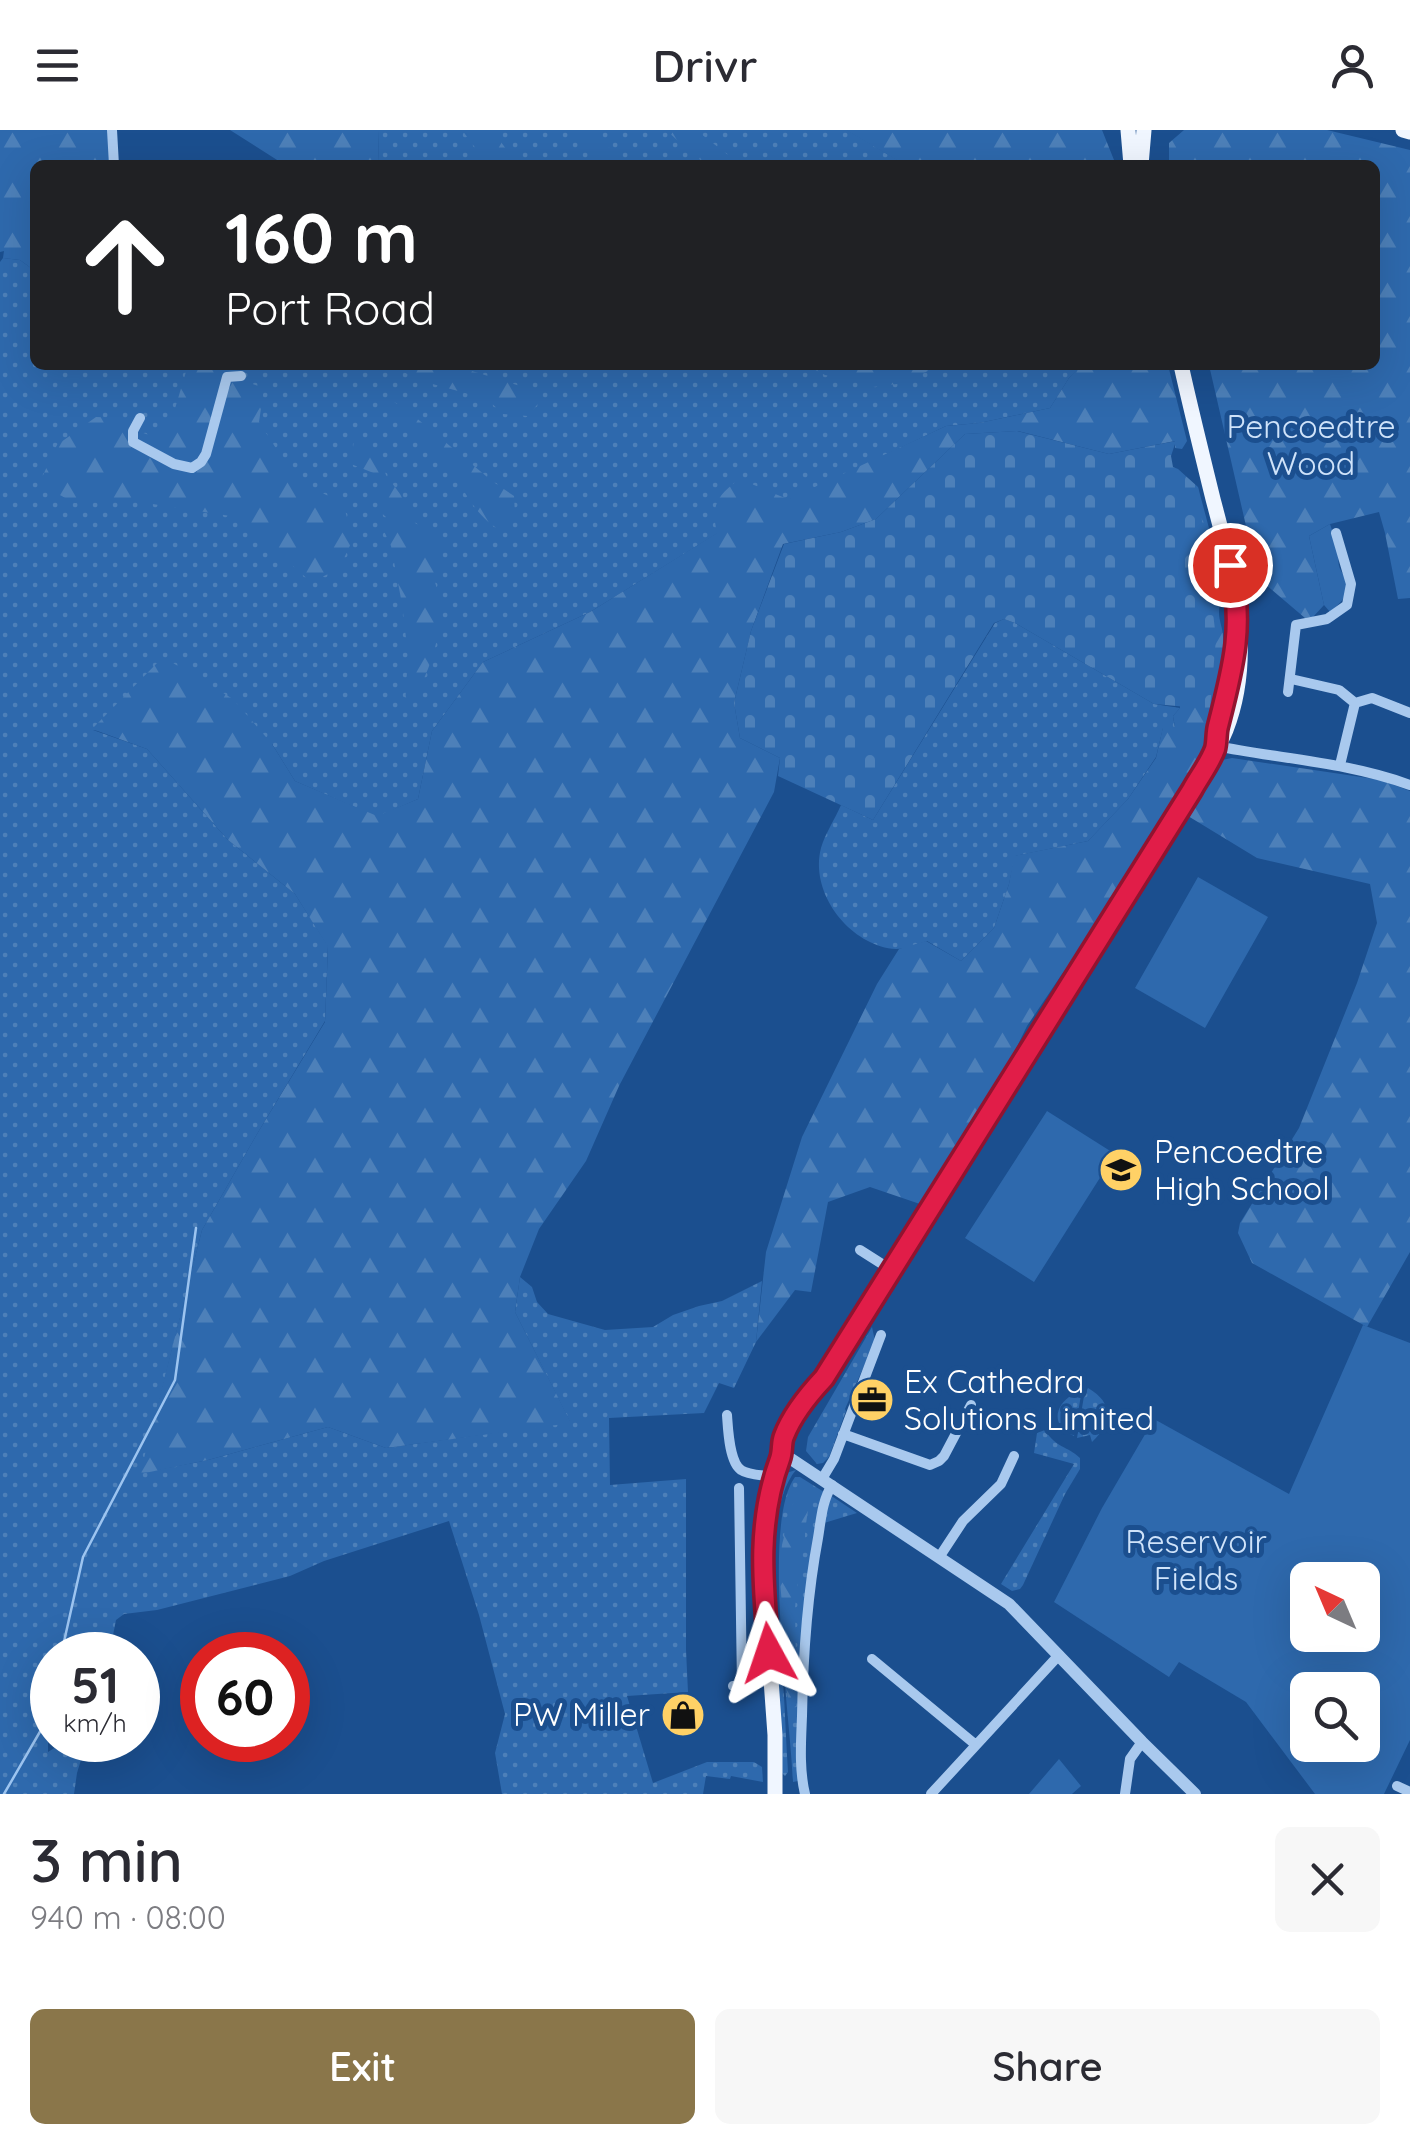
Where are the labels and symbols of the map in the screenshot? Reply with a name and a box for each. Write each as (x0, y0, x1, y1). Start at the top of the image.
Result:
park label: Pencoedtre Wood (1226, 406, 1396, 483)
pin (1188, 523, 1273, 608)
place label: Pencoedtre High School (1154, 1131, 1330, 1208)
school or university icon: Pencoedtre High School (1098, 1147, 1144, 1193)
place label: Ex Cathedra Solutions Limited (904, 1361, 1154, 1438)
office icon: Ex Cathedra Solutions Limited (849, 1377, 895, 1423)
park label: Reservoir Fields (1125, 1521, 1267, 1598)
north arrow (1290, 1562, 1380, 1652)
position arrow (717, 1601, 821, 1705)
speed limit sign: 60 (180, 1632, 310, 1762)
shop icon: PW Miller (660, 1692, 706, 1738)
place label: PW Miller (513, 1694, 650, 1734)

